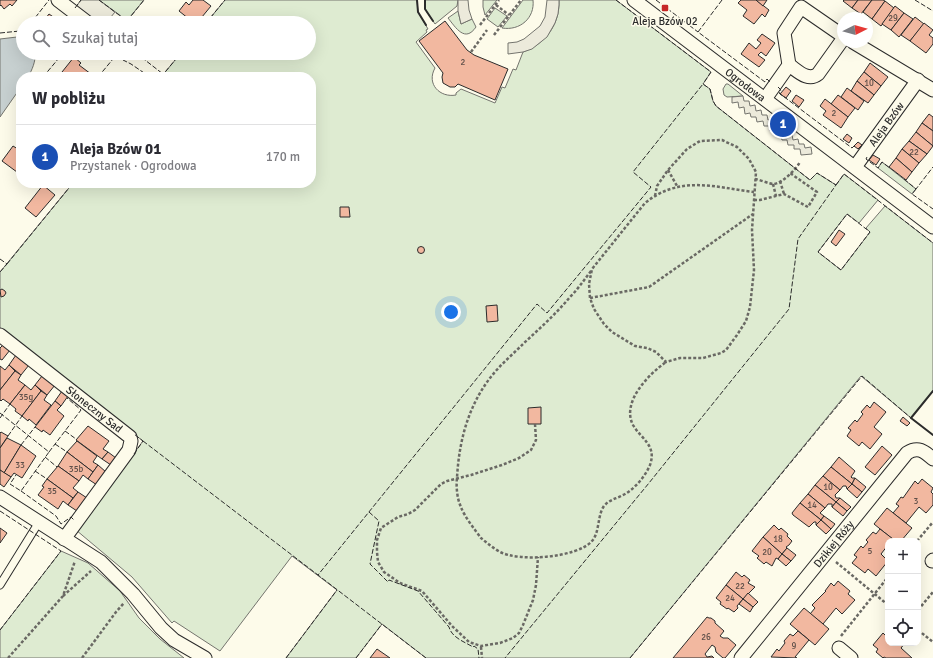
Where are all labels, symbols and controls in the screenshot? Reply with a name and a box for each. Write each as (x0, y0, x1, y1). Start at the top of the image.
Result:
marker: Aleja Bzów 02 (660, 3, 670, 13)
north arrow (837, 12, 873, 48)
house number: 29 (888, 13, 898, 24)
place label: Aleja Bzów 02 (632, 15, 698, 28)
search box (16, 16, 316, 60)
icon: search (30, 27, 52, 49)
text: Szukaj tutaj (62, 29, 138, 47)
house number: 2 (461, 57, 466, 68)
street label: Ogrodowa (722, 66, 768, 105)
house number: 10 (864, 78, 874, 89)
text: W pobliżu (32, 88, 105, 109)
street label: Aleja Bzów (866, 100, 907, 149)
house number: 2 (832, 108, 837, 119)
pin: 1 (770, 109, 796, 139)
text: Aleja Bzów 01 (70, 140, 161, 158)
house number: 22 (909, 147, 919, 158)
text: 1 (41, 149, 49, 165)
text: 170 m (266, 149, 300, 165)
text: Przystanek · Ogrodowa (70, 158, 197, 174)
your location (441, 302, 461, 322)
street label: Słoneczny Sad (63, 383, 125, 436)
house number: 35g (19, 392, 33, 403)
house number: 33 (15, 460, 25, 471)
house number: 35b (69, 464, 83, 475)
house number: 10 (823, 482, 833, 493)
house number: 35 (47, 486, 57, 497)
house number: 3 (914, 496, 919, 507)
house number: 14 (807, 500, 817, 511)
street label: Dzikiej Róży (811, 517, 857, 570)
house number: 18 (773, 534, 783, 545)
map controls (885, 538, 921, 646)
button: + (885, 538, 921, 574)
house number: 5 (868, 546, 873, 557)
house number: 20 (762, 547, 772, 558)
button: − (885, 574, 921, 610)
house number: 22 (735, 581, 745, 592)
house number: 24 (725, 593, 735, 604)
button: locate (885, 610, 921, 646)
house number: 26 (701, 632, 711, 643)
house number: 9 (792, 641, 797, 652)

